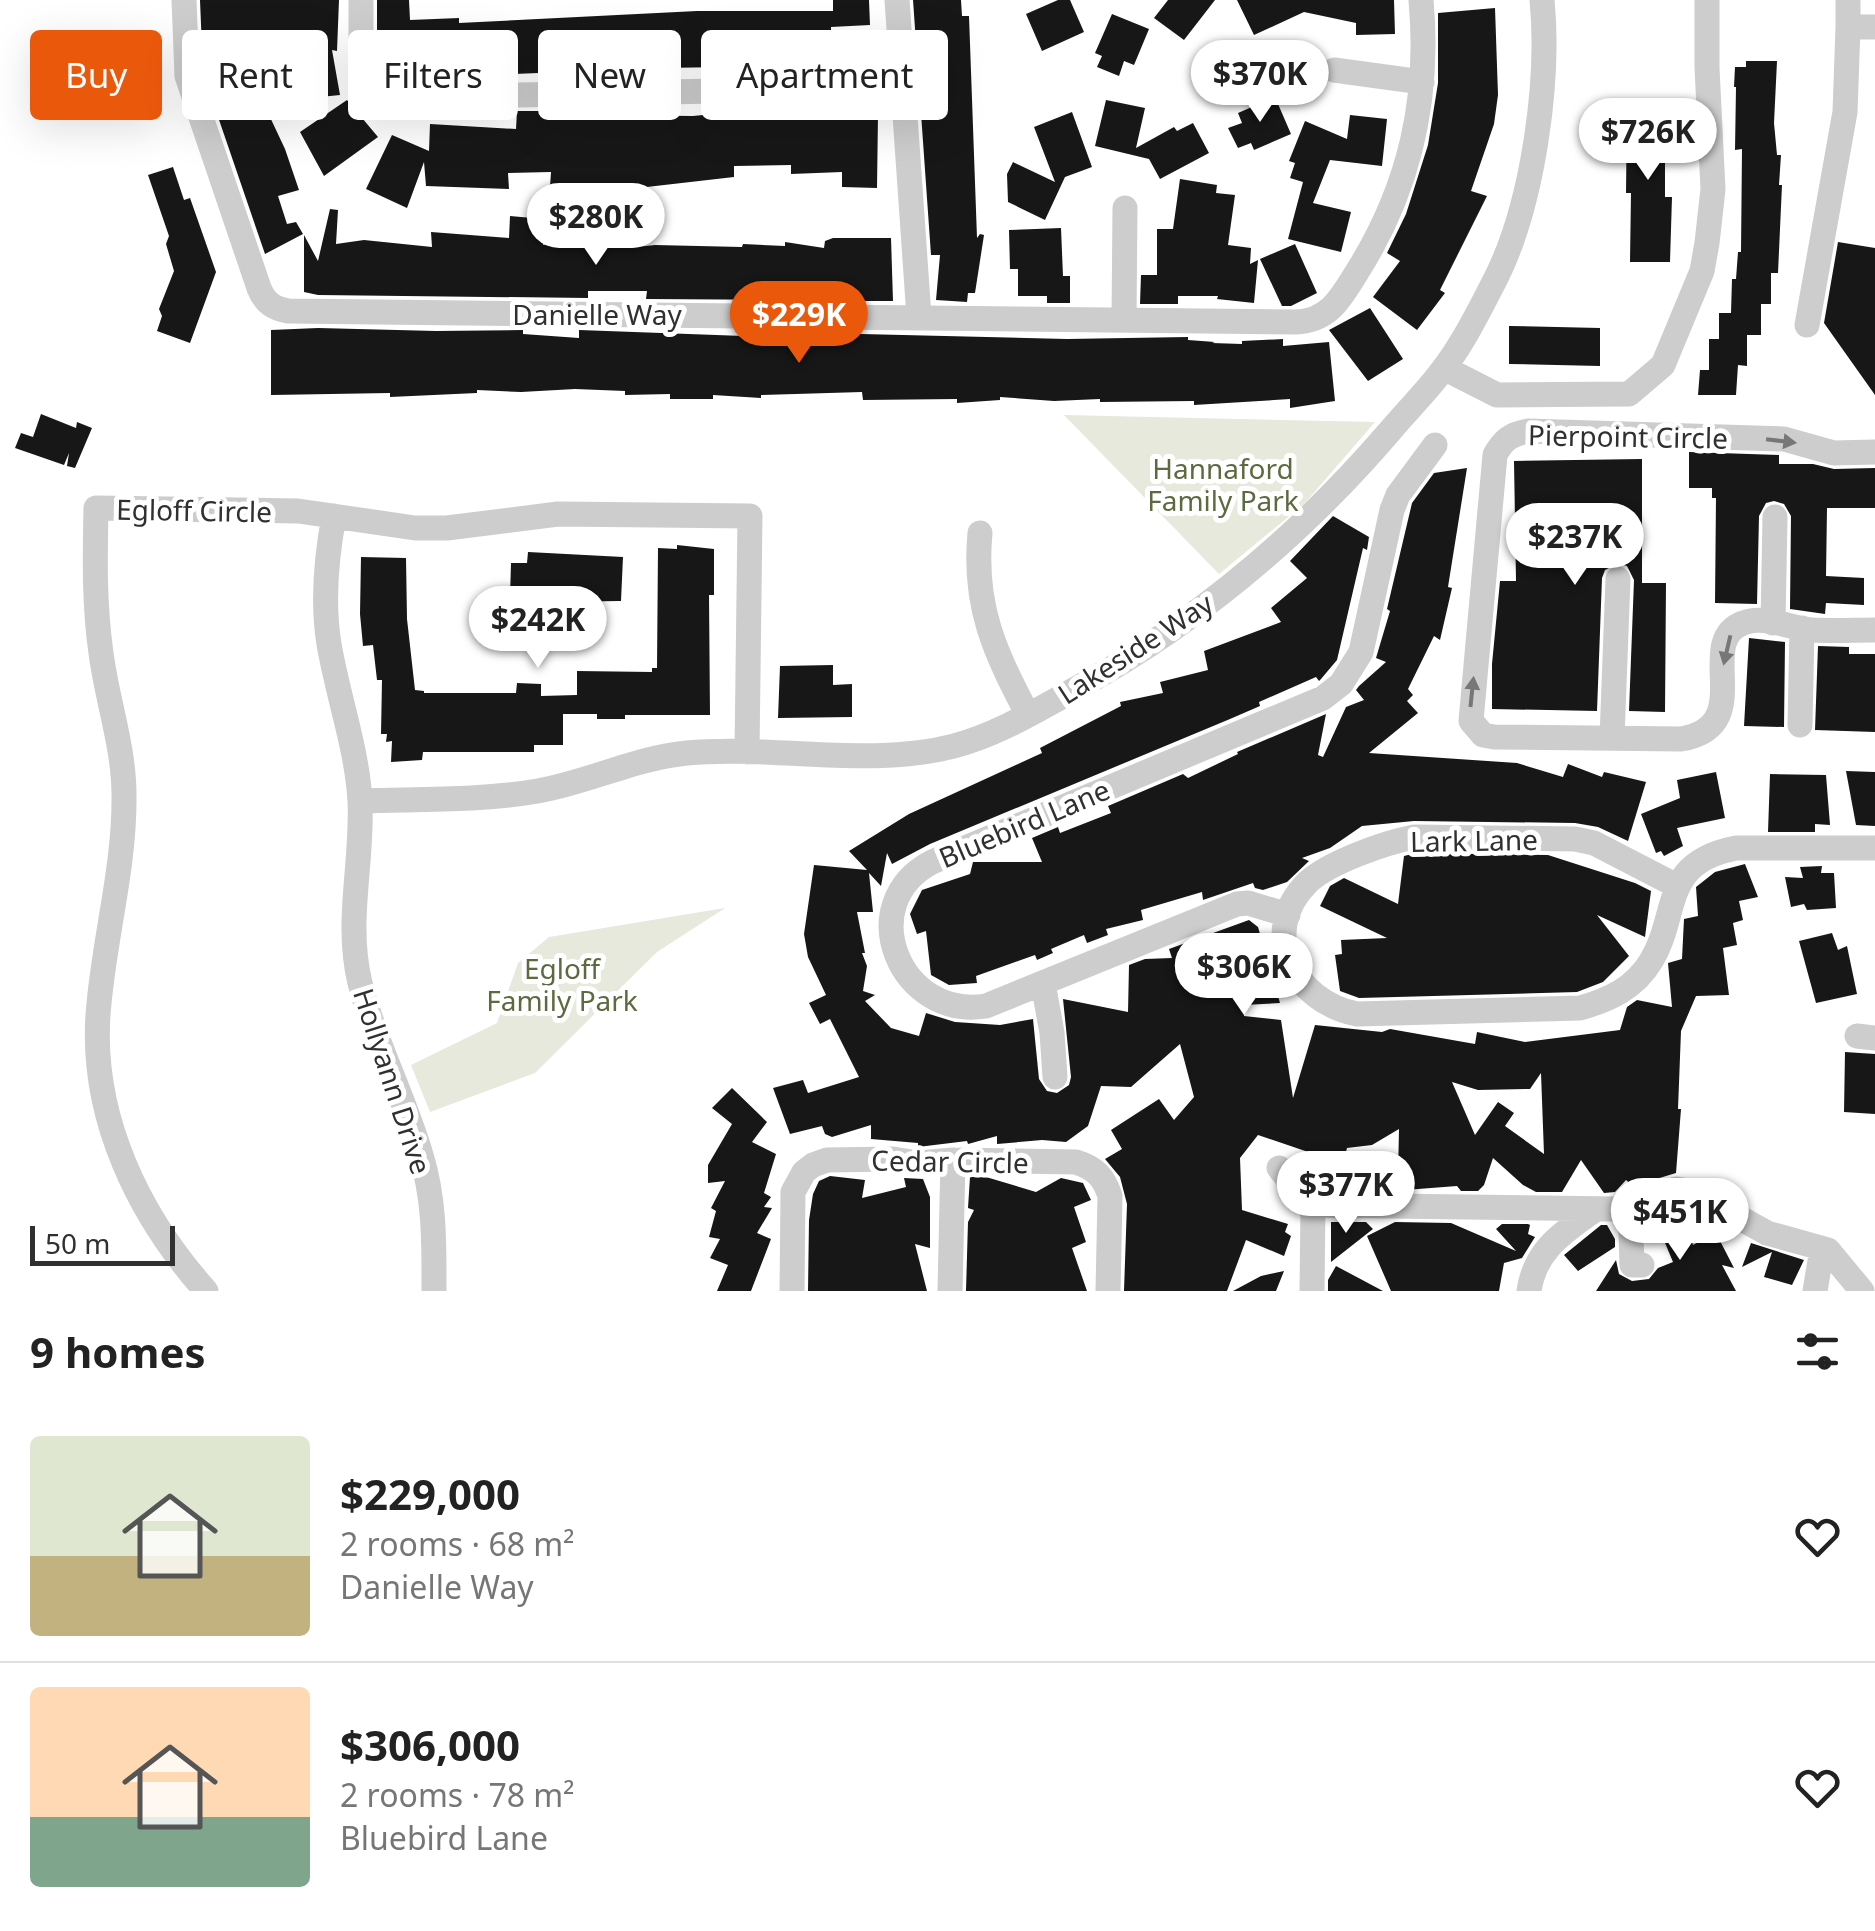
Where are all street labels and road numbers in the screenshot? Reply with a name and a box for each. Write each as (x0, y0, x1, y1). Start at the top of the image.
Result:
street label: Danielle Way (512, 295, 682, 333)
street label: Pierpoint Circle (1528, 415, 1728, 457)
street label: Egloff Circle (116, 490, 272, 530)
street label: Lakeside Way (1050, 583, 1220, 712)
street label: Bluebird Lane (933, 770, 1115, 876)
street label: Lark Lane (1410, 820, 1538, 860)
street label: Hollyann Drive (345, 983, 441, 1179)
street label: Cedar Circle (871, 1141, 1029, 1181)

